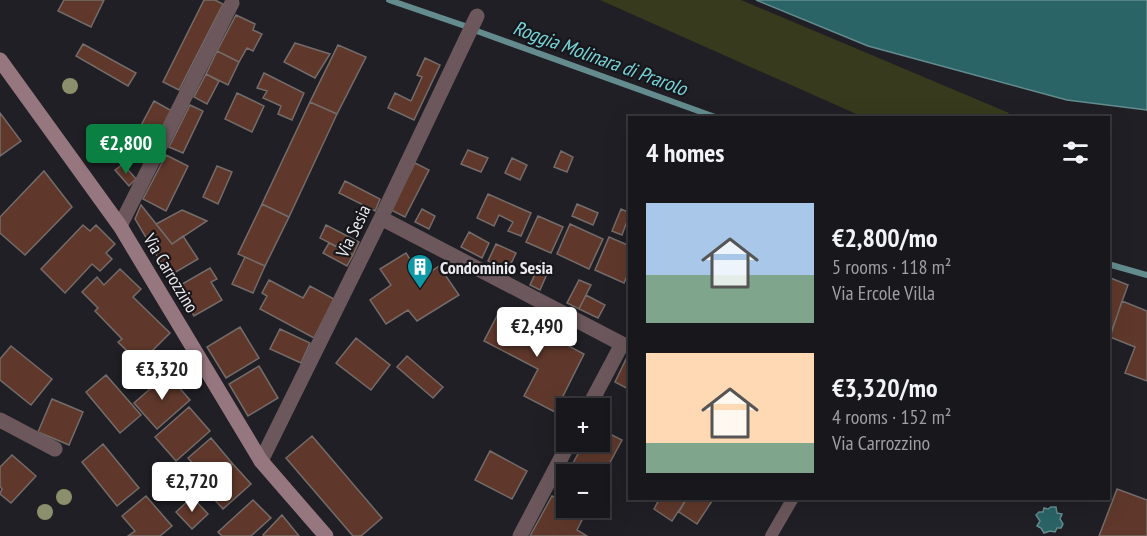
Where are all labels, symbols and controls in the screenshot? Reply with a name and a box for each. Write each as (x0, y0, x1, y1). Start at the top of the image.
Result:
water label: Roggia Molinara di Prarolo (510, 15, 692, 102)
pin: €2,800 (77, 124, 175, 175)
text: €2,800 (100, 130, 152, 156)
text: 4 homes (646, 136, 724, 169)
icon: filters (1059, 136, 1092, 169)
street label: Via Sesia (330, 201, 376, 262)
text: €2,800/mo (832, 221, 938, 254)
icon: home (694, 227, 766, 299)
street label: Via Carrozzino (138, 228, 204, 317)
building icon: Condominio Sesia (405, 252, 435, 290)
text: 5 rooms · 118 m² (832, 254, 951, 280)
place label: Condominio Sesia (440, 256, 553, 279)
text: Via Ercole Villa (832, 280, 935, 306)
pin: €2,490 (488, 307, 586, 358)
text: €2,490 (511, 313, 563, 339)
pin: €3,320 (113, 350, 211, 401)
text: €3,320 (136, 356, 188, 382)
text: €3,320/mo (832, 371, 938, 404)
icon: home (694, 377, 766, 449)
map controls (556, 398, 610, 518)
button: + (556, 398, 610, 452)
text: 4 rooms · 152 m² (832, 404, 951, 430)
text: Via Carrozzino (832, 430, 930, 456)
pin: €2,720 (143, 462, 241, 513)
button: − (556, 464, 610, 518)
text: €2,720 (166, 468, 218, 494)

